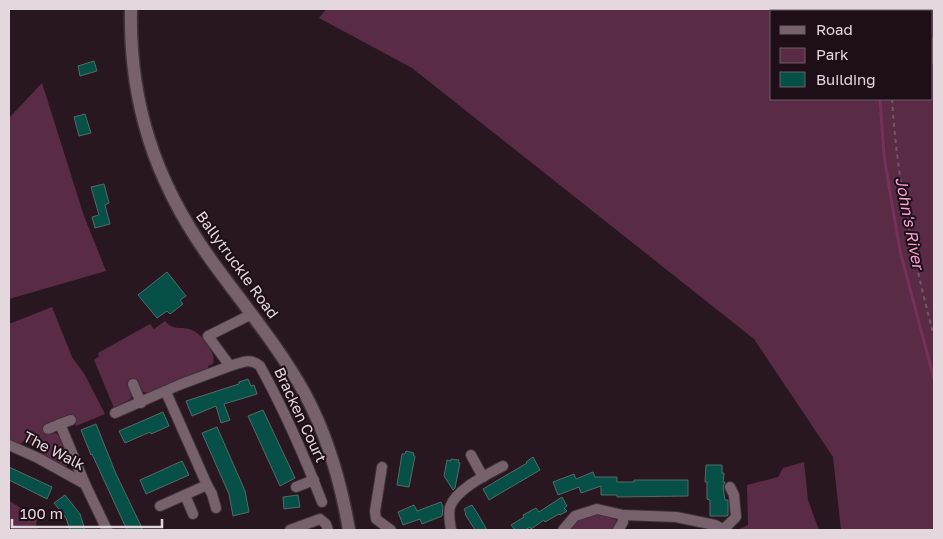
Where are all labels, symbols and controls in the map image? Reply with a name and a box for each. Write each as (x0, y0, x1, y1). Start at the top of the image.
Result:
legend (770, 10, 933, 100)
text: Road (816, 20, 853, 38)
text: Park (816, 45, 849, 63)
text: Building (816, 70, 876, 88)
water label: John's River (891, 175, 929, 273)
street label: Ballytruckle Road (193, 207, 283, 322)
street label: Bracken Court (271, 364, 331, 465)
street label: The Walk (21, 427, 89, 473)
scale bar (12, 496, 162, 528)
text: 100 m (20, 504, 63, 522)

